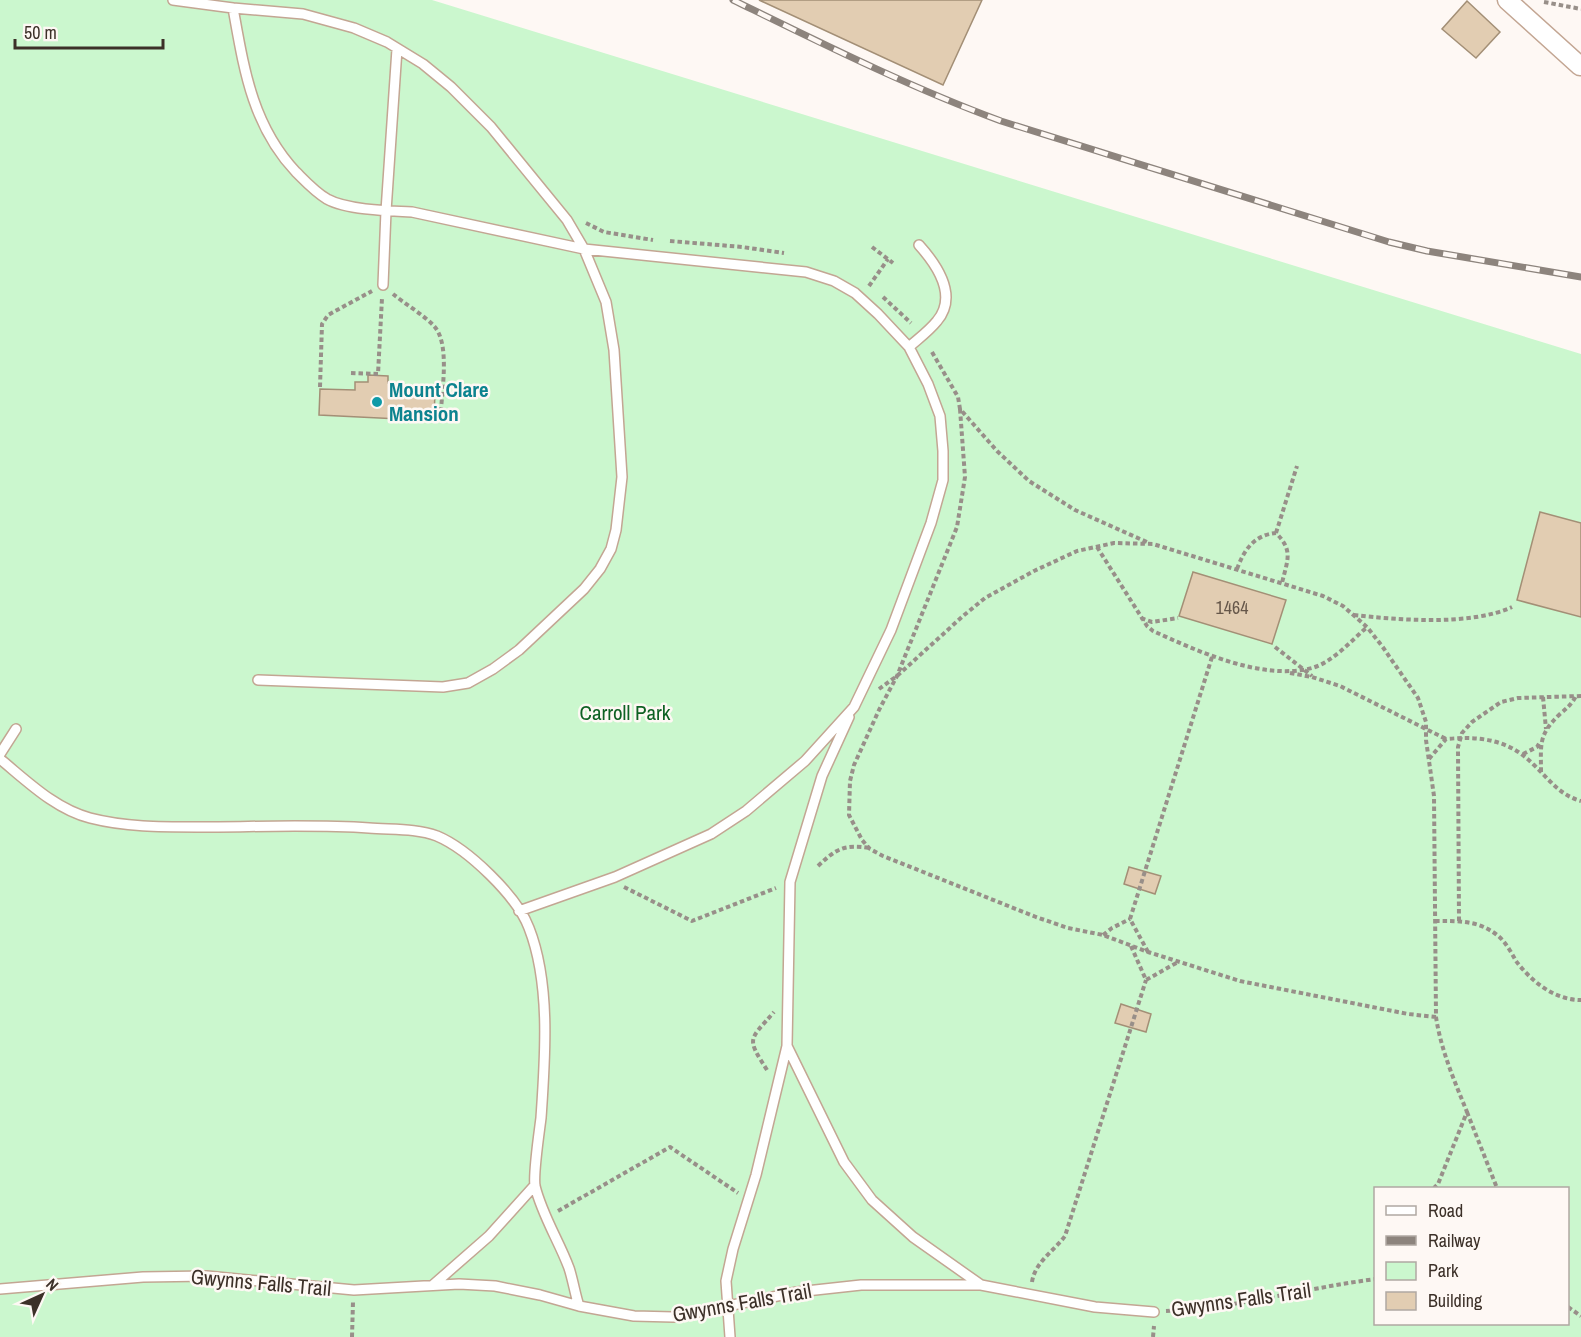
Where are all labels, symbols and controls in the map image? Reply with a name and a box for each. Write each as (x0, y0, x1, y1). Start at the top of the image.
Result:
scale bar (15, 12, 164, 50)
text: 50 m (24, 20, 57, 45)
place label: Mount Clare Mansion (389, 375, 489, 428)
marker: Mount Clare Mansion (370, 395, 384, 409)
house number: 1464 (1216, 595, 1248, 620)
park label: Carroll Park (580, 698, 671, 727)
legend (1374, 1187, 1569, 1325)
text: Road (1428, 1198, 1463, 1223)
text: Railway (1428, 1228, 1481, 1253)
text: Park (1428, 1258, 1459, 1283)
street label: Gwynns Falls Trail (190, 1262, 332, 1303)
north arrow (12, 1265, 72, 1325)
text: N (41, 1273, 64, 1296)
street label: Gwynns Falls Trail (1169, 1275, 1313, 1324)
street label: Gwynns Falls Trail (670, 1276, 814, 1329)
text: Building (1428, 1288, 1483, 1313)

